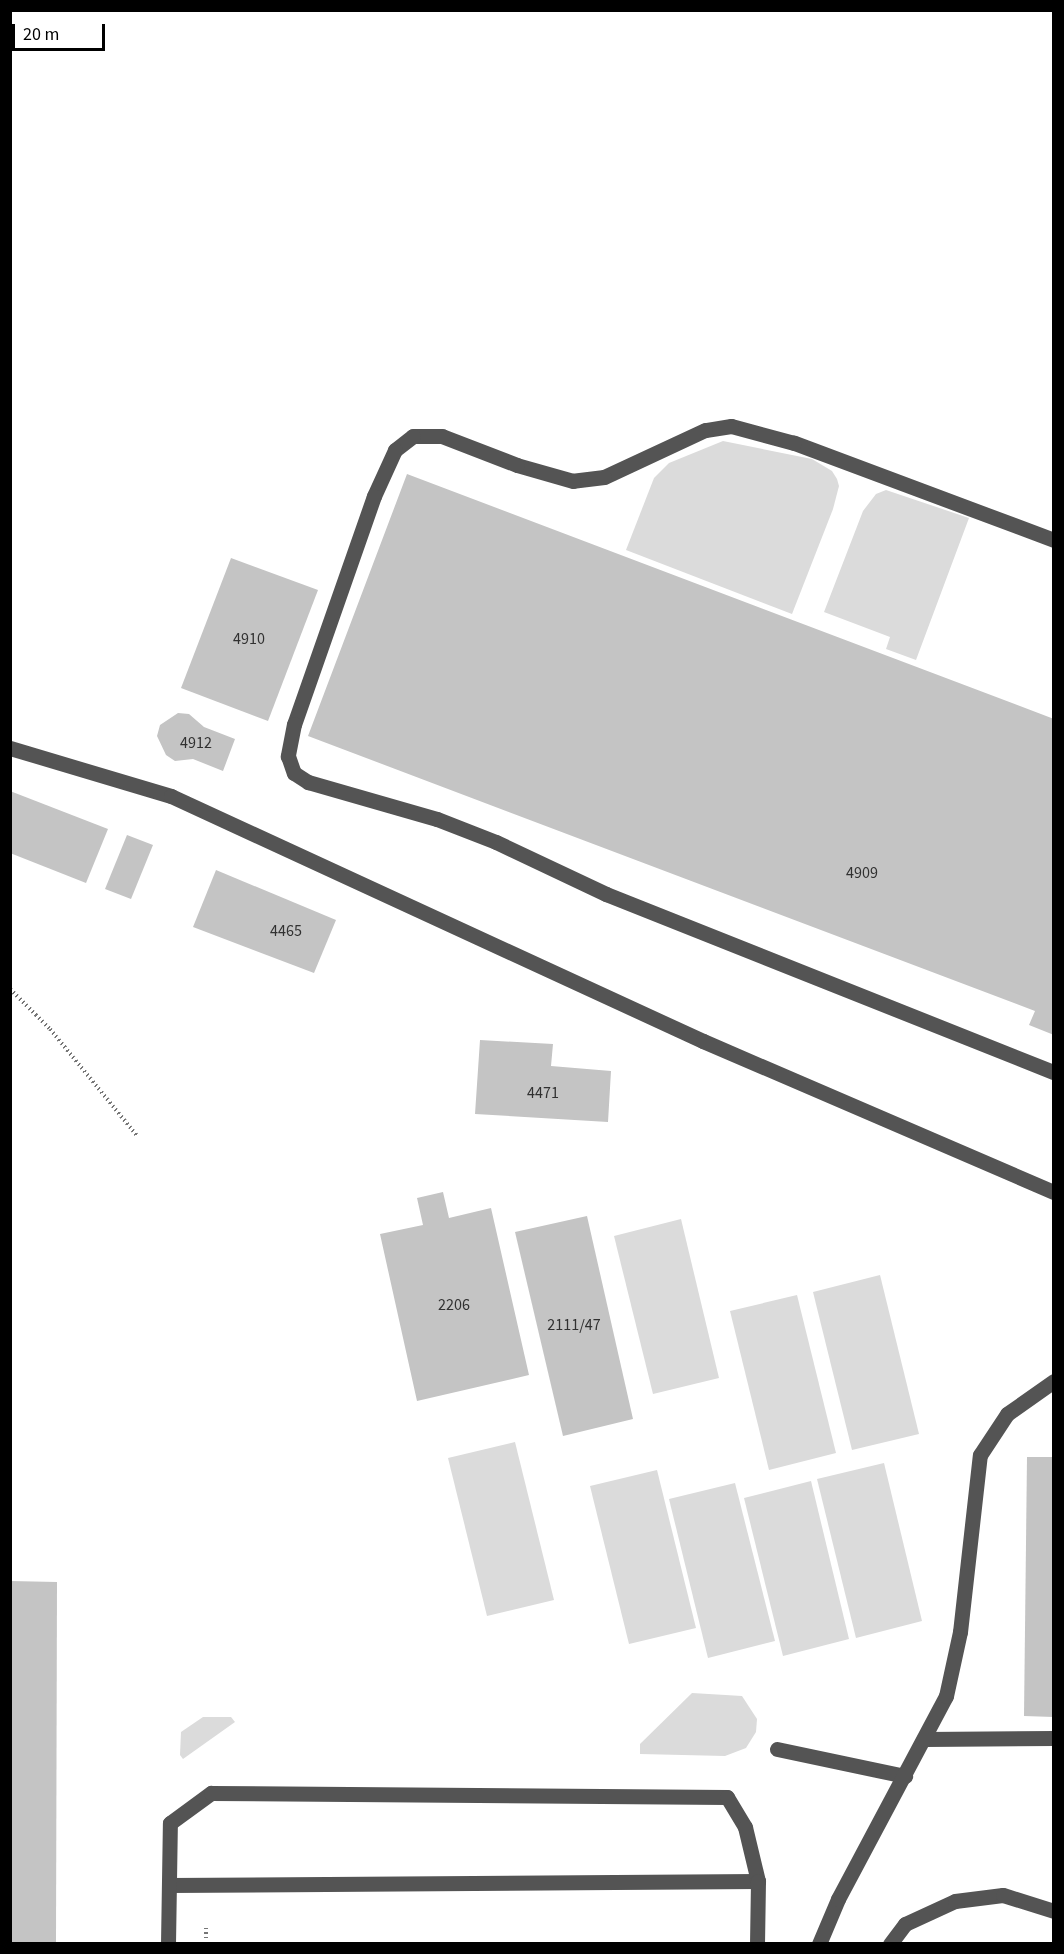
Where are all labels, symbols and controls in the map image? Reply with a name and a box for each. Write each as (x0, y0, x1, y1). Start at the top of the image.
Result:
scale bar (15, 12, 108, 50)
text: 20 m (23, 22, 59, 47)
house number: 4910 (233, 629, 265, 649)
house number: 4912 (180, 733, 212, 753)
house number: 4909 (846, 863, 878, 883)
house number: 4465 (270, 921, 302, 941)
house number: 4471 (527, 1083, 559, 1103)
house number: 2206 (438, 1295, 470, 1315)
house number: 2111/47 (547, 1315, 601, 1335)

